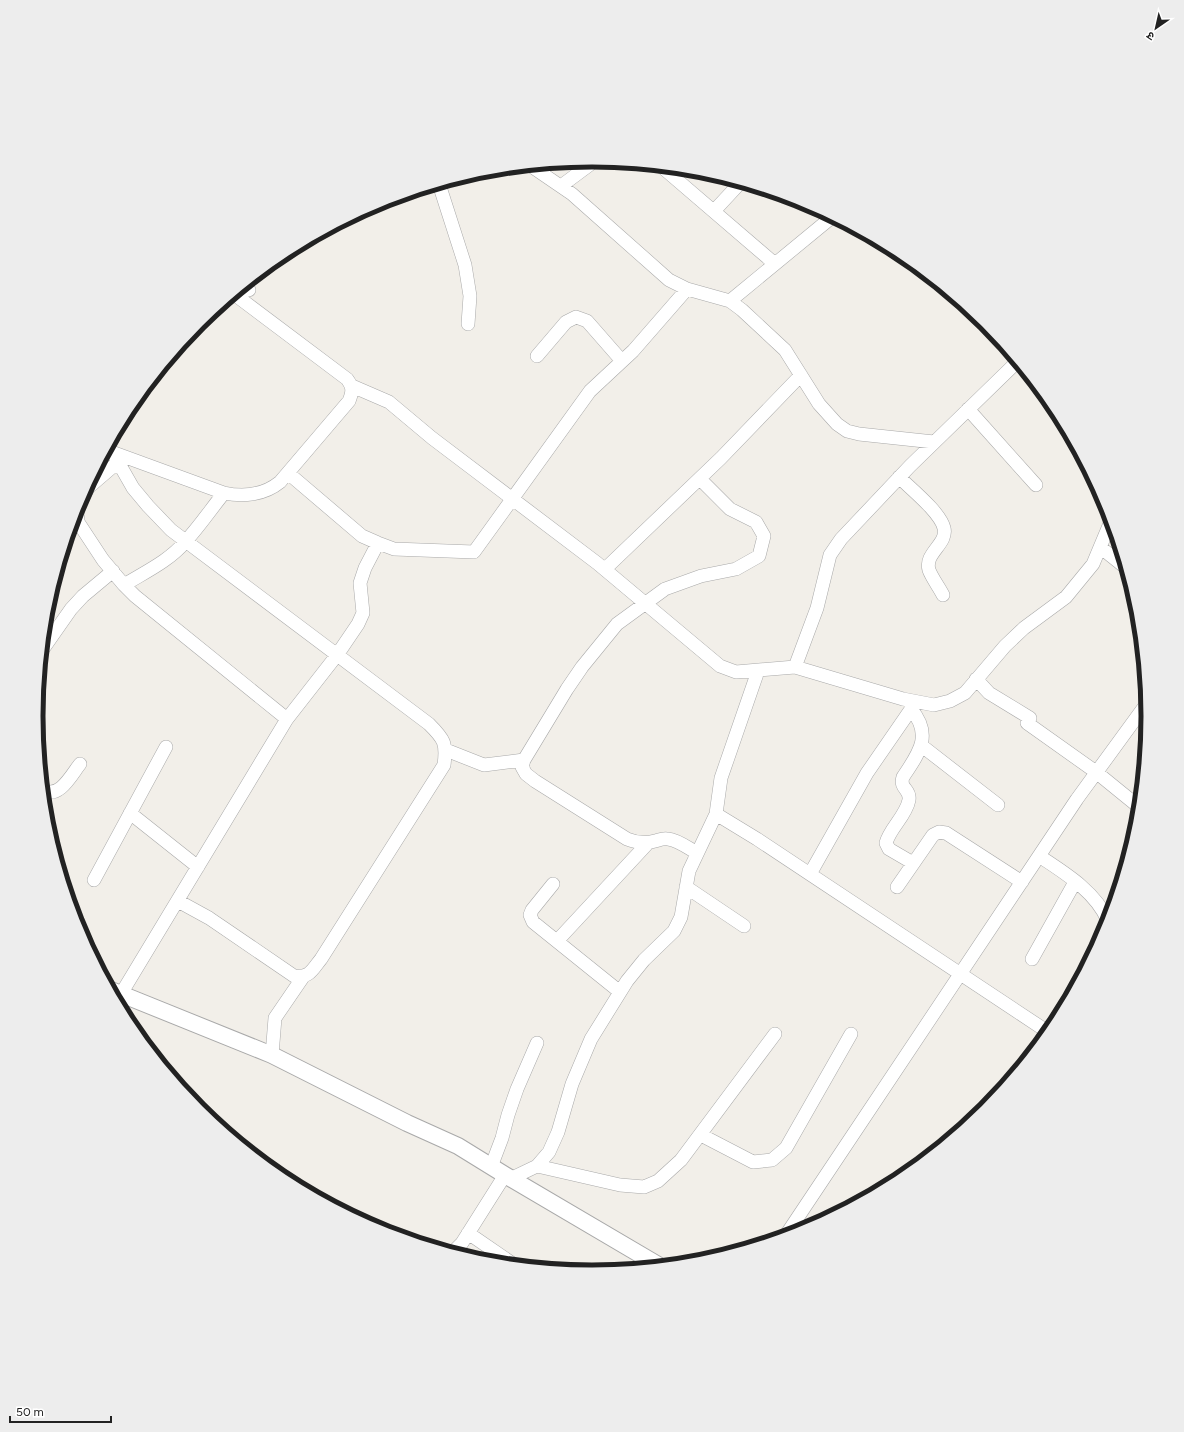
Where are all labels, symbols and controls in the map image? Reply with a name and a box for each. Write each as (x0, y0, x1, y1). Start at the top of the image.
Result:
north arrow (1136, 8, 1176, 48)
text: उ (1144, 28, 1157, 43)
scale bar (10, 1398, 111, 1424)
text: 50 m (16, 1405, 44, 1419)

